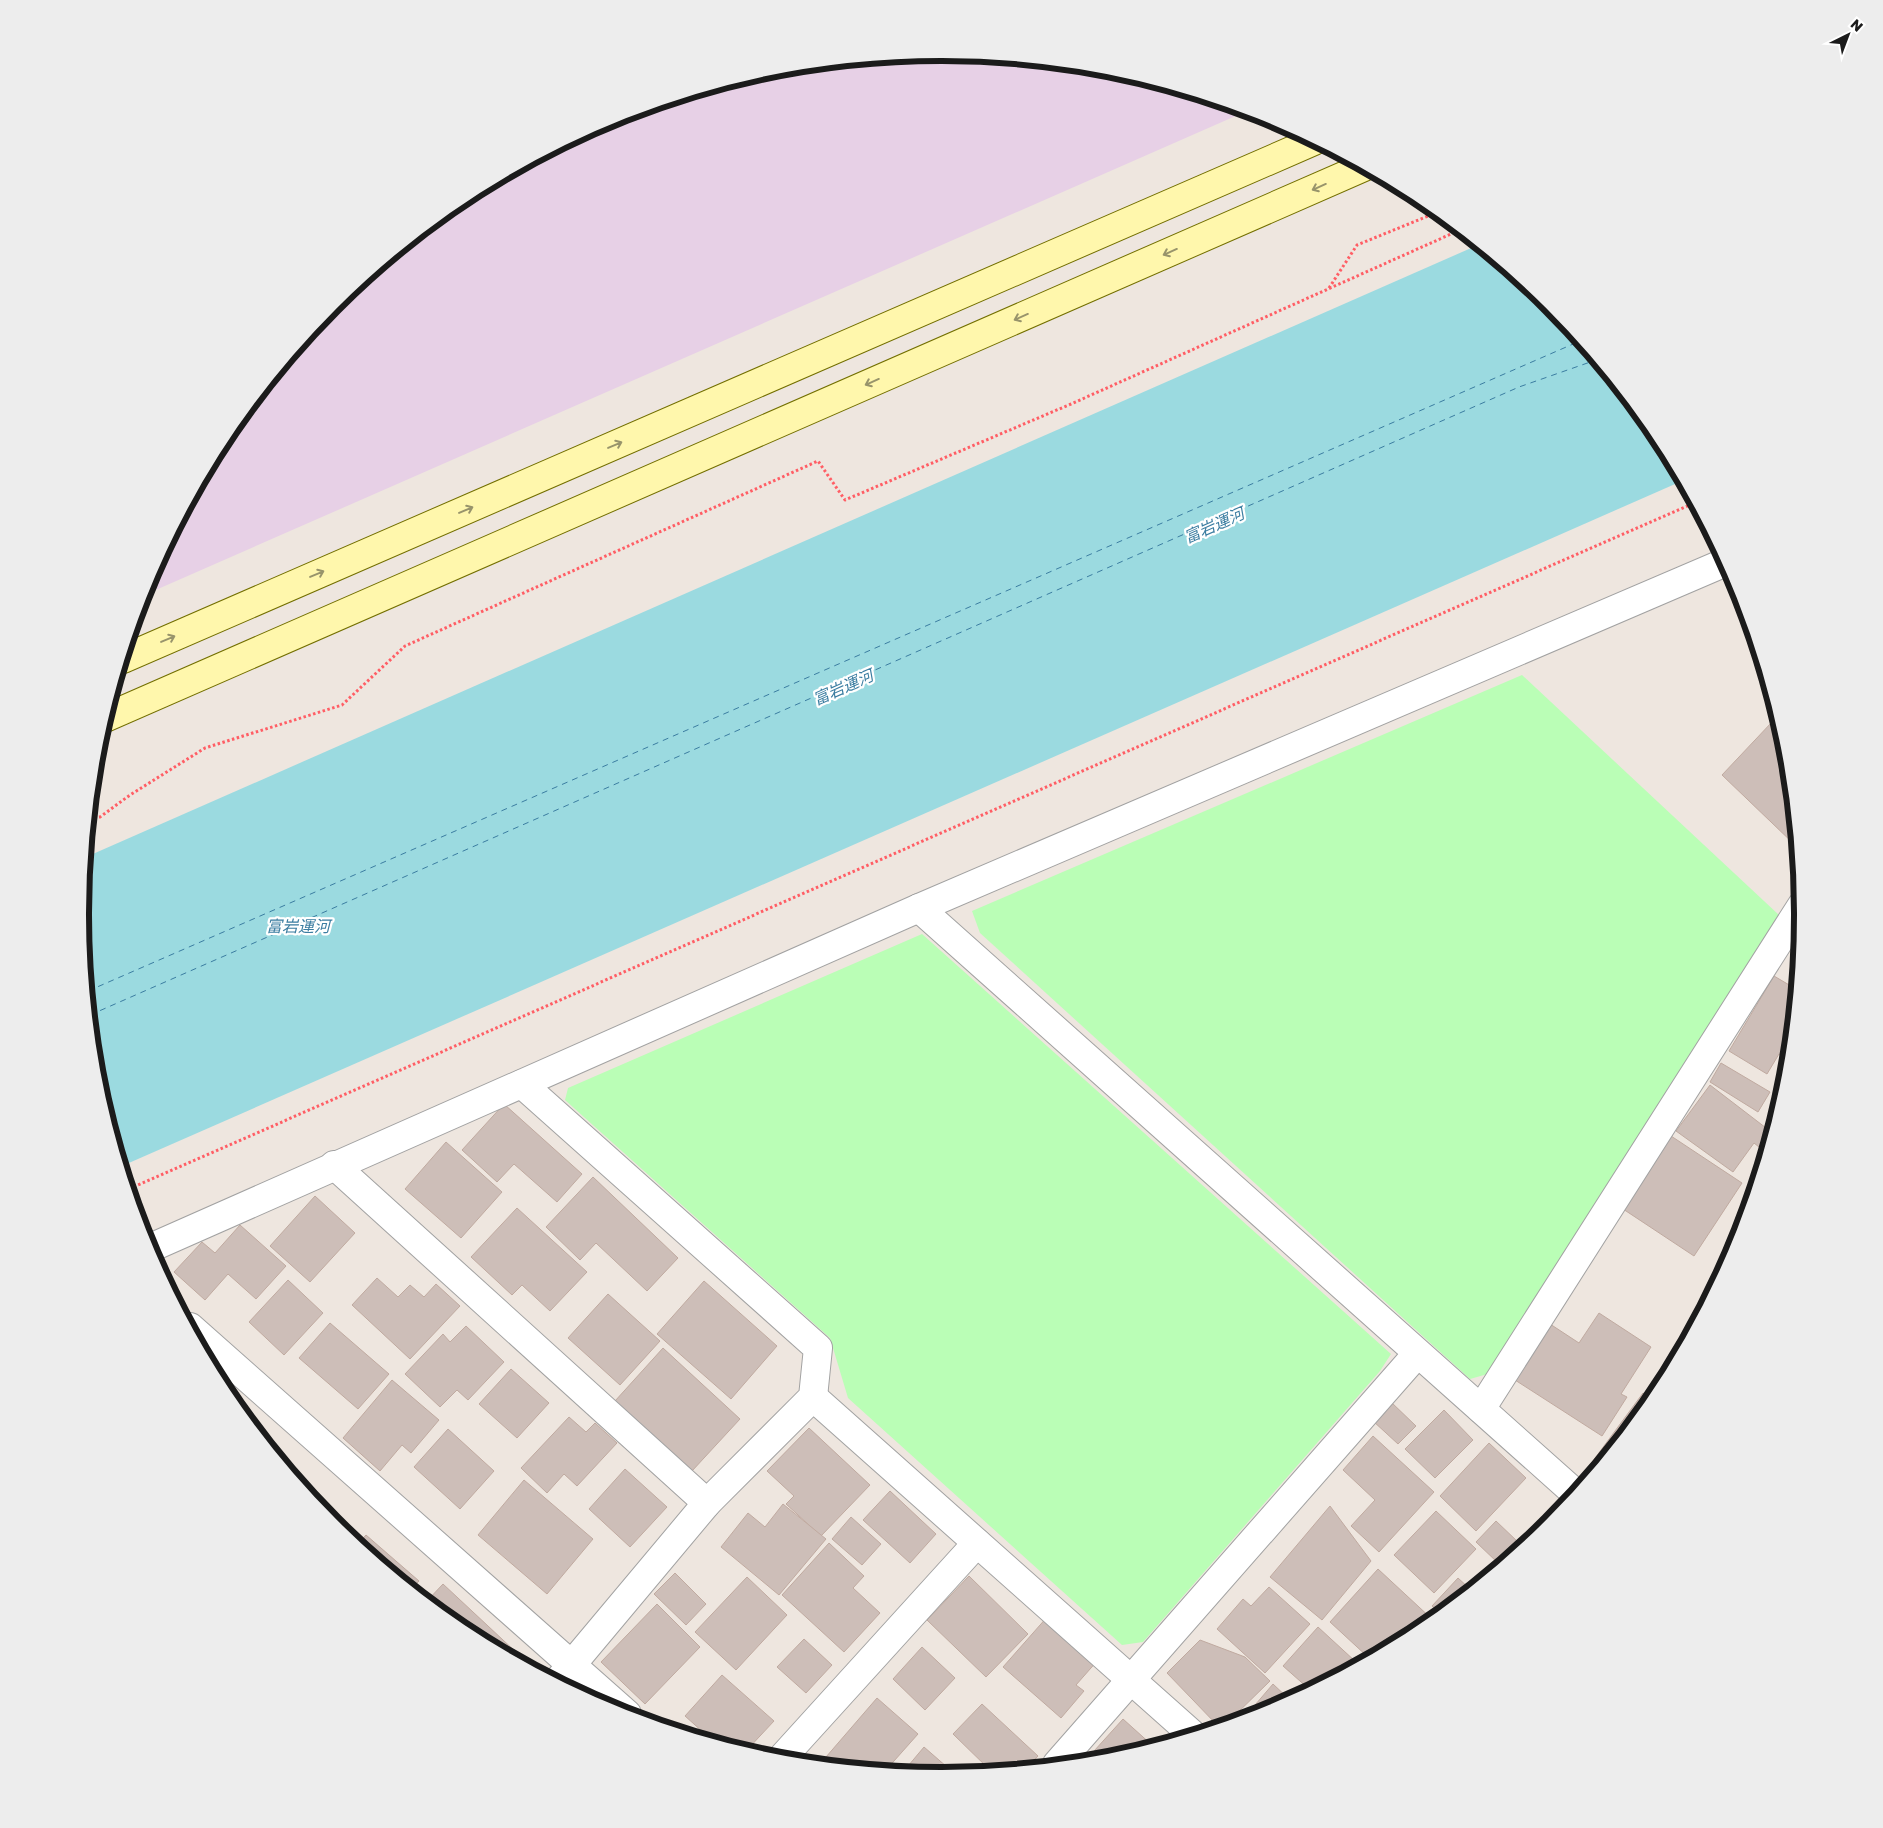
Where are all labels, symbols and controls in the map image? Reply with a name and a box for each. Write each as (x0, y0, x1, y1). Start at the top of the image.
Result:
north arrow (1823, 10, 1873, 60)
text: N (1847, 15, 1867, 35)
one-way arrow (1312, 183, 1327, 193)
one-way arrow (1163, 248, 1178, 258)
one-way arrow (1014, 313, 1029, 323)
one-way arrow (865, 378, 880, 388)
one-way arrow (607, 439, 622, 449)
water label: 富岩運河 (1181, 502, 1250, 547)
one-way arrow (458, 504, 473, 514)
one-way arrow (309, 569, 324, 579)
one-way arrow (160, 634, 175, 644)
water label: 富岩運河 (810, 664, 879, 709)
water label: 富岩運河 (266, 916, 333, 936)

